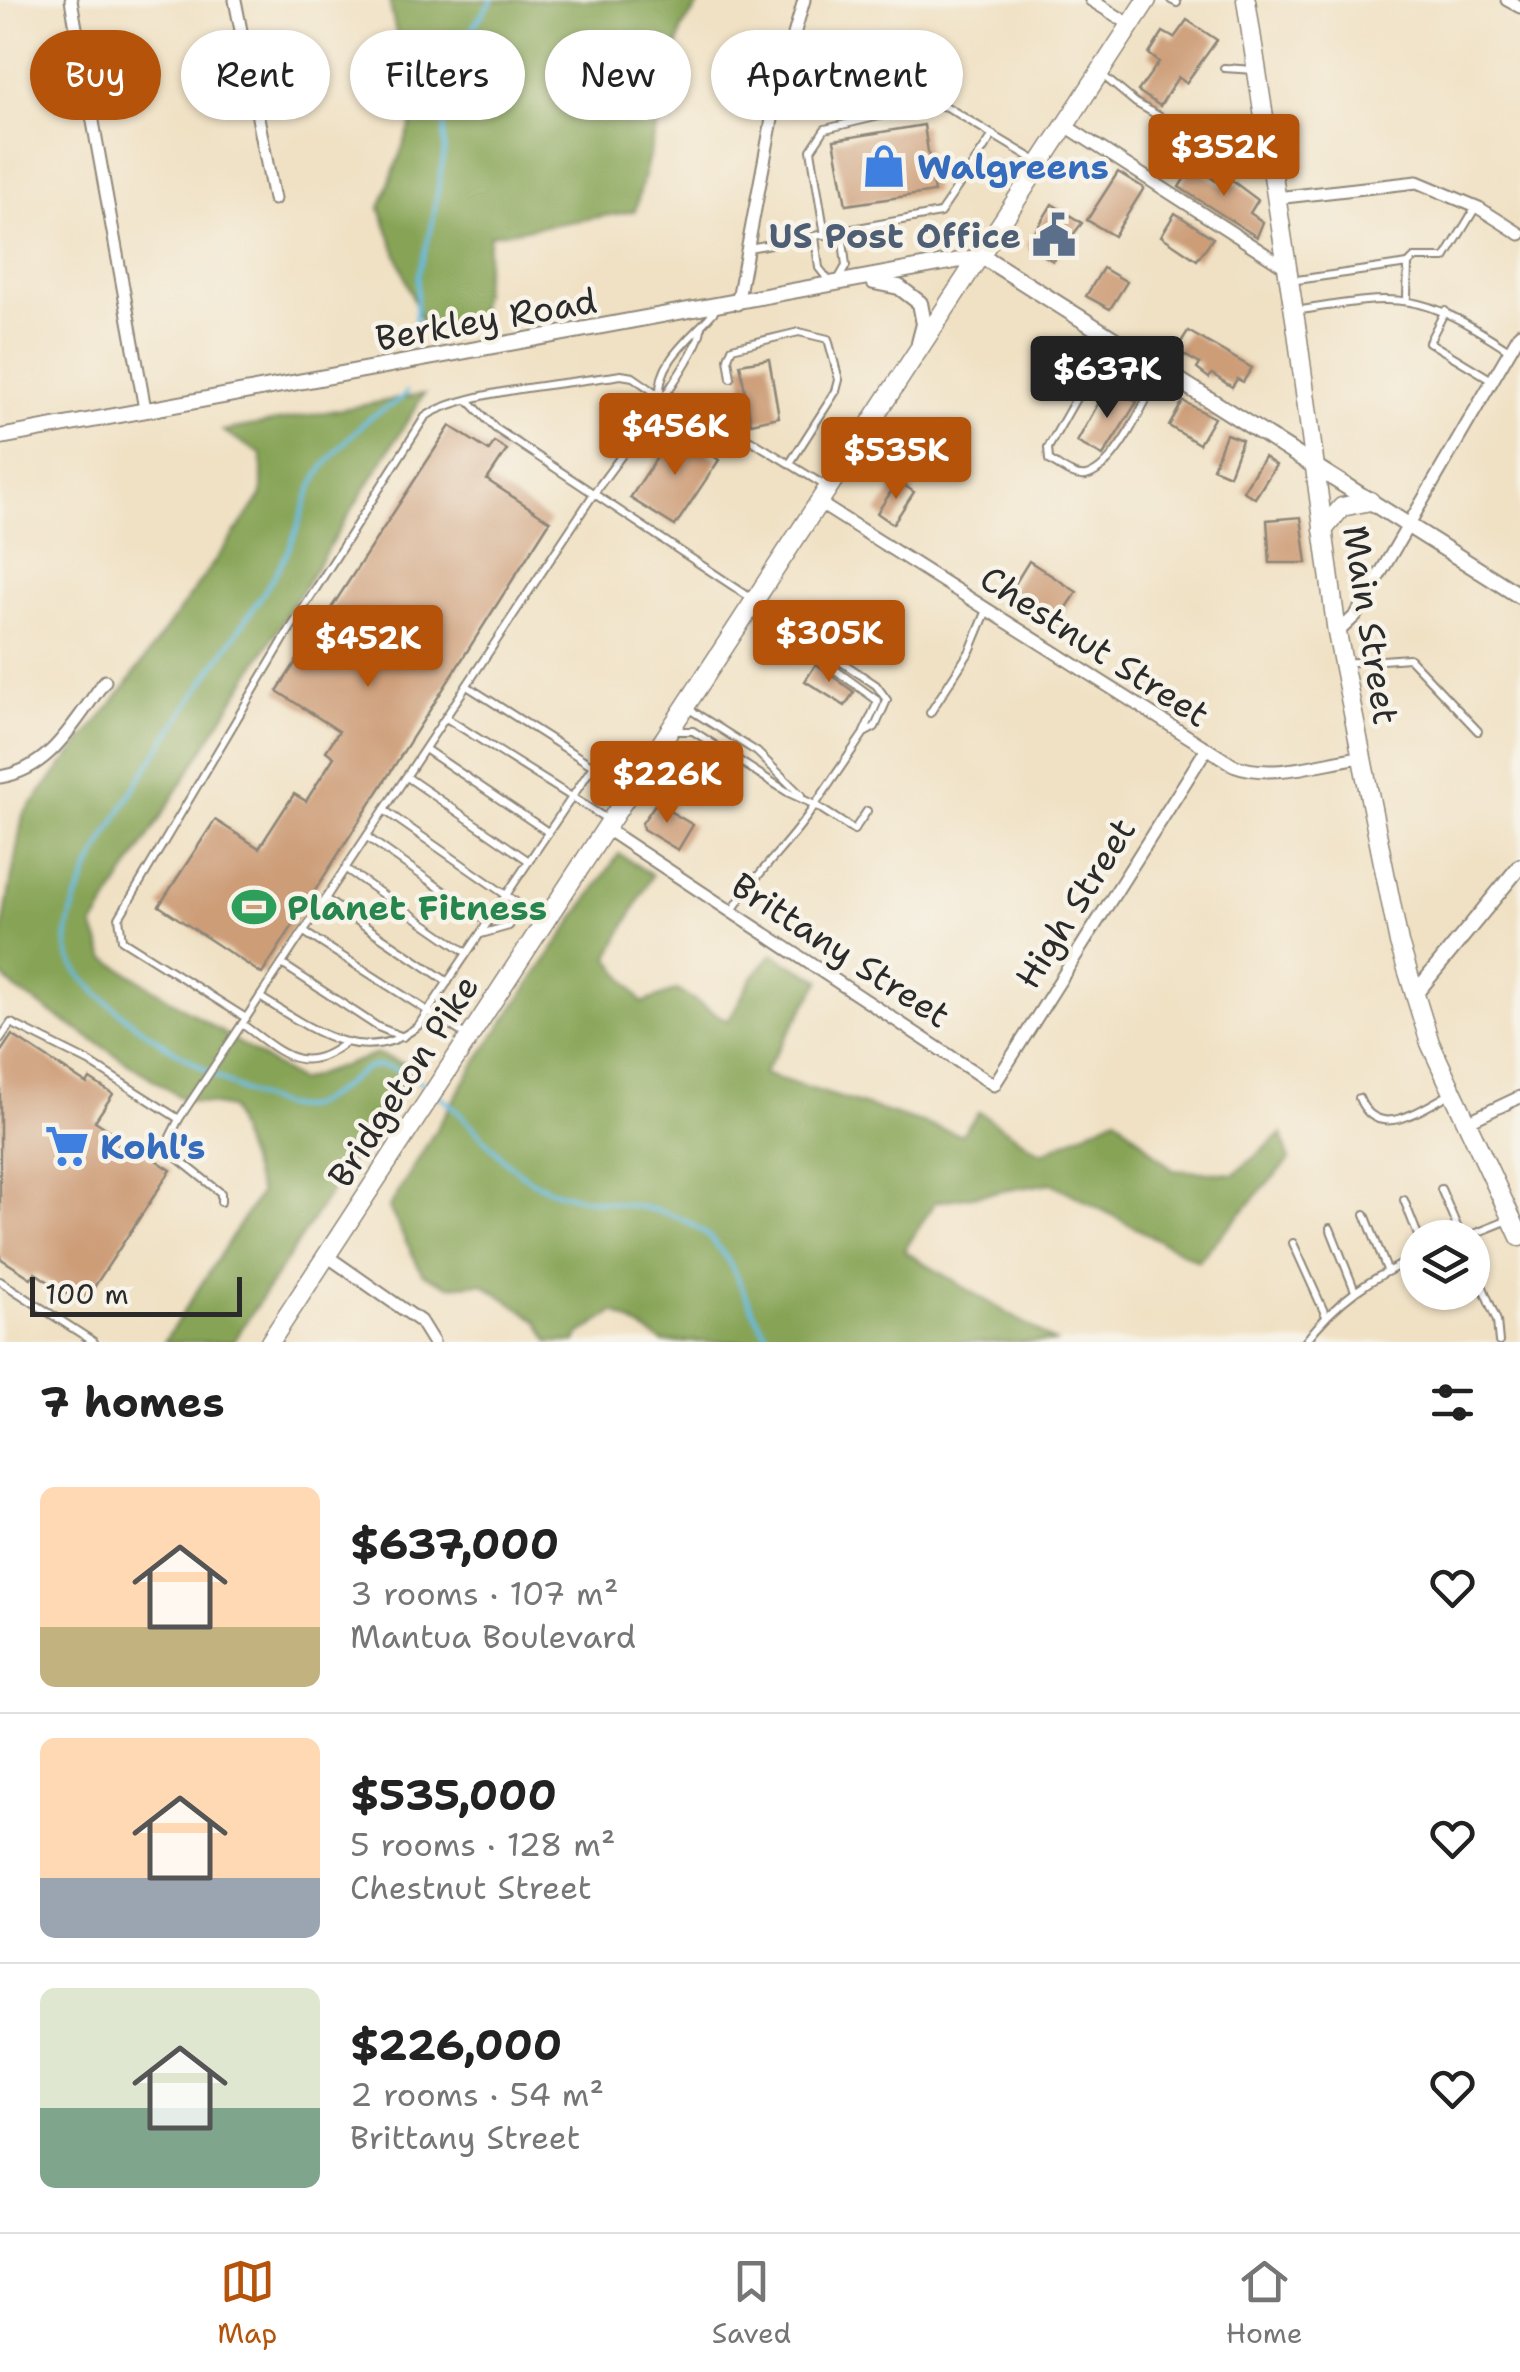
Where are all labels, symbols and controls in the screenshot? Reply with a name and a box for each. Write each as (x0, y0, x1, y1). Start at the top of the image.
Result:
chip: Buy (30, 30, 161, 120)
chip: Rent (181, 30, 330, 120)
chip: Filters (350, 30, 525, 120)
chip: New (545, 30, 691, 120)
chip: Apartment (711, 30, 963, 120)
pin: $352K (1154, 114, 1294, 199)
text: $352K (1170, 125, 1278, 168)
shop icon: Walgreens (860, 142, 908, 190)
place label: Walgreens (917, 143, 1109, 190)
public building icon: US Post Office (1030, 211, 1078, 259)
place label: US Post Office (769, 212, 1021, 259)
street label: Berkley Road (372, 276, 600, 362)
pin: $637K (1037, 336, 1177, 421)
text: $637K (1053, 347, 1161, 390)
pin: $456K (605, 393, 745, 478)
text: $456K (621, 404, 729, 447)
pin: $535K (826, 417, 966, 502)
text: $535K (843, 428, 949, 471)
street label: Main Street (1332, 522, 1410, 728)
street label: Chestnut Street (971, 554, 1219, 738)
pin: $305K (759, 600, 899, 685)
pin: $452K (298, 605, 438, 690)
text: $305K (775, 611, 883, 654)
text: $452K (315, 616, 421, 659)
pin: $226K (597, 741, 737, 826)
text: $226K (612, 752, 722, 795)
street label: High Street (1004, 809, 1146, 997)
street label: Brittany Street (722, 862, 960, 1038)
sports icon: Planet Fitness (230, 883, 278, 931)
place label: Planet Fitness (287, 884, 547, 931)
street label: Bridgeton Pike (317, 966, 489, 1196)
supermarket icon: Kohl's (43, 1122, 91, 1170)
place label: Kohl's (100, 1123, 205, 1170)
map controls (1400, 1220, 1490, 1310)
button: layers (1400, 1220, 1490, 1310)
scale bar (30, 1272, 242, 1316)
text: 100 m (45, 1275, 129, 1313)
text: 7 homes (40, 1374, 225, 1430)
icon: filters (1425, 1375, 1480, 1430)
text: $637,000 (350, 1516, 559, 1572)
icon: home (120, 1527, 240, 1647)
icon: heart (1425, 1560, 1480, 1615)
text: 3 rooms · 107 m² (350, 1572, 618, 1615)
text: Mantua Boulevard (350, 1615, 636, 1658)
text: $535,000 (350, 1767, 557, 1823)
icon: home (120, 1778, 240, 1898)
icon: heart (1425, 1811, 1480, 1866)
text: 5 rooms · 128 m² (350, 1823, 616, 1866)
text: Chestnut Street (350, 1866, 592, 1909)
text: $226,000 (350, 2017, 562, 2073)
icon: home (120, 2028, 240, 2148)
icon: heart (1425, 2061, 1480, 2116)
text: 2 rooms · 54 m² (350, 2073, 604, 2116)
text: Brittany Street (350, 2116, 581, 2159)
tab: Map (217, 2254, 277, 2352)
tab: Saved (712, 2254, 791, 2352)
tab: Home (1226, 2254, 1303, 2352)

